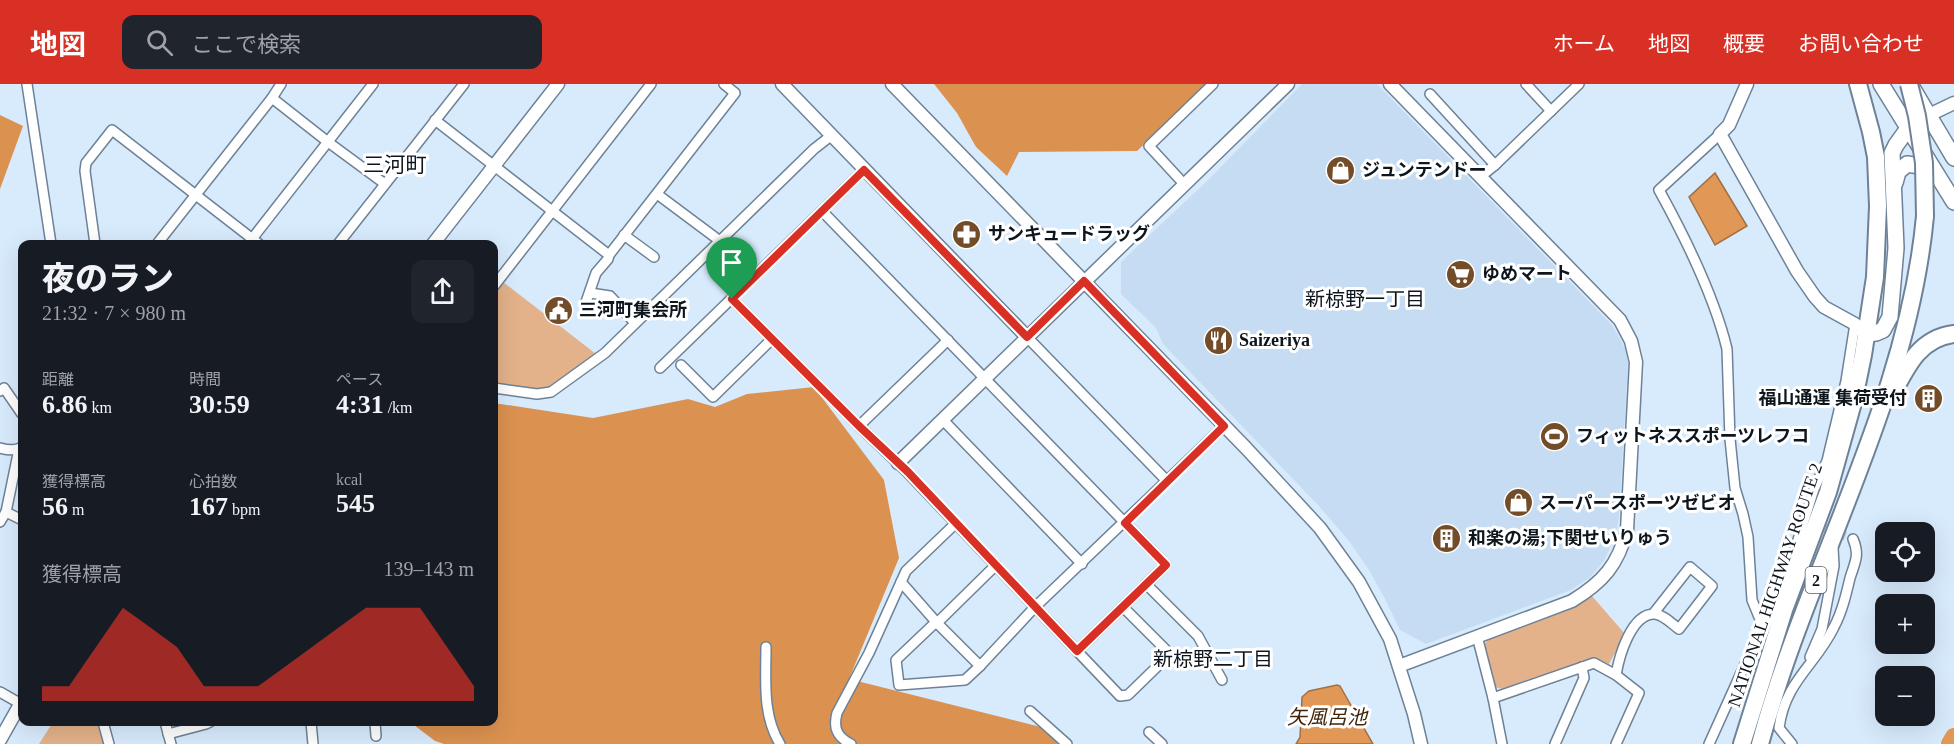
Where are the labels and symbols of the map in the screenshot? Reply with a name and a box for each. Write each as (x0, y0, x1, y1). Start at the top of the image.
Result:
district label: 三河町 (364, 153, 427, 177)
shop icon: ジュンテンドー (1325, 154, 1357, 186)
place label: ジュンテンドー (1362, 160, 1487, 180)
pharmacy icon: サンキュードラッグ (951, 218, 983, 250)
place label: サンキュードラッグ (988, 224, 1150, 244)
pin (706, 237, 757, 299)
supermarket icon: ゆめマート (1445, 258, 1477, 290)
place label: ゆめマート (1482, 264, 1572, 284)
district label: 新椋野一丁目 (1305, 288, 1425, 310)
public building icon: 三河町集会所 (542, 294, 574, 326)
place label: 三河町集会所 (579, 300, 687, 320)
restaurant icon: Saizeriya (1202, 324, 1234, 356)
place label: Saizeriya (1239, 330, 1310, 350)
building icon: 福山通運 集荷受付 (1912, 382, 1944, 414)
place label: 福山通運 集荷受付 (1759, 387, 1907, 408)
sports icon: フィットネススポーツレフコ (1539, 420, 1571, 452)
place label: フィットネススポーツレフコ (1576, 426, 1809, 446)
street label: NATIONAL HIGHWAY ROUTE 2 (1724, 460, 1826, 710)
shop icon: スーパースポーツゼビオ (1502, 487, 1534, 519)
place label: スーパースポーツゼビオ (1539, 493, 1736, 513)
building icon: 和楽の湯;下関せいりゅう (1431, 522, 1463, 554)
place label: 和楽の湯;下関せいりゅう (1468, 528, 1672, 548)
road number: 2 (1806, 567, 1826, 593)
district label: 新椋野二丁目 (1153, 648, 1273, 670)
water label: 矢風呂池 (1287, 706, 1369, 728)

